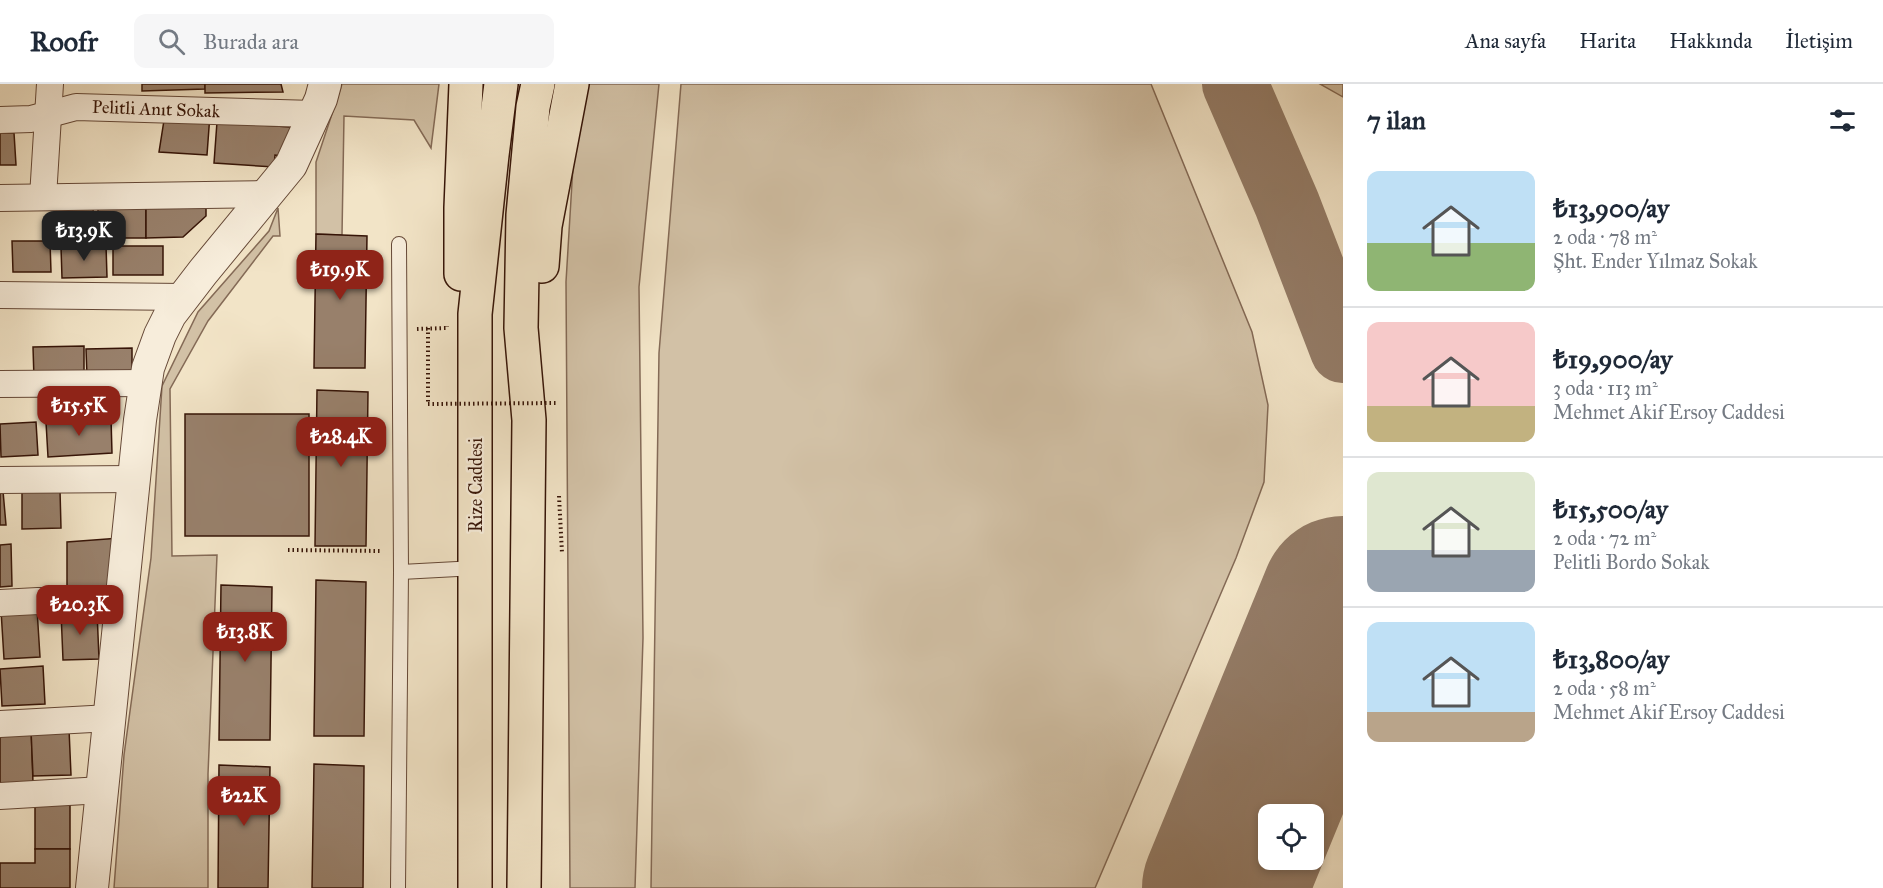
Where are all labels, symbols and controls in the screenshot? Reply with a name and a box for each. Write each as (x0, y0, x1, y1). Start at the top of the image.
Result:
search box (134, 14, 554, 68)
text: Roofr (30, 24, 98, 59)
icon: search (155, 25, 188, 58)
text: Burada ara (203, 28, 299, 55)
text: Ana sayfa (1465, 28, 1546, 54)
text: Harita (1579, 28, 1636, 54)
text: Hakkında (1669, 28, 1752, 54)
text: İletişim (1785, 28, 1853, 54)
street label: Pelitli Anıt Sokak (92, 96, 221, 122)
text: 7 ilan (1367, 104, 1426, 136)
icon: filters (1826, 104, 1859, 137)
text: ₺13,900/ay (1553, 192, 1669, 224)
icon: home (1415, 195, 1487, 267)
pin: ₺13.9K (35, 211, 133, 262)
text: ₺13.9K (56, 218, 112, 242)
text: 2 oda · 78 m² (1553, 225, 1657, 249)
text: Şht. Ender Yılmaz Sokak (1553, 249, 1757, 273)
pin: ₺19.9K (291, 250, 389, 301)
text: ₺19.9K (310, 257, 370, 281)
text: ₺19,900/ay (1553, 343, 1673, 375)
icon: home (1415, 346, 1487, 418)
text: 3 oda · 113 m² (1553, 376, 1658, 400)
pin: ₺15.5K (30, 386, 128, 437)
text: ₺15.5K (51, 393, 107, 417)
text: Mehmet Akif Ersoy Caddesi (1553, 400, 1785, 424)
pin: ₺28.4K (292, 417, 390, 468)
text: ₺28.4K (310, 424, 372, 448)
street label: Rize Caddesi (465, 438, 487, 532)
text: ₺15,500/ay (1553, 493, 1668, 525)
icon: home (1415, 496, 1487, 568)
text: 2 oda · 72 m² (1553, 526, 1656, 550)
text: Pelitli Bordo Sokak (1553, 550, 1710, 574)
pin: ₺20.3K (31, 585, 129, 636)
text: ₺20.3K (50, 592, 110, 616)
pin: ₺13.8K (196, 612, 294, 663)
text: ₺13.8K (217, 619, 273, 643)
text: ₺13,800/ay (1553, 643, 1669, 675)
icon: home (1415, 646, 1487, 718)
text: 2 oda · 58 m² (1553, 676, 1656, 700)
text: Mehmet Akif Ersoy Caddesi (1553, 700, 1785, 724)
pin: ₺22K (208, 776, 280, 827)
text: ₺22K (221, 783, 267, 807)
map controls (1258, 804, 1324, 870)
button: locate (1258, 804, 1324, 870)

